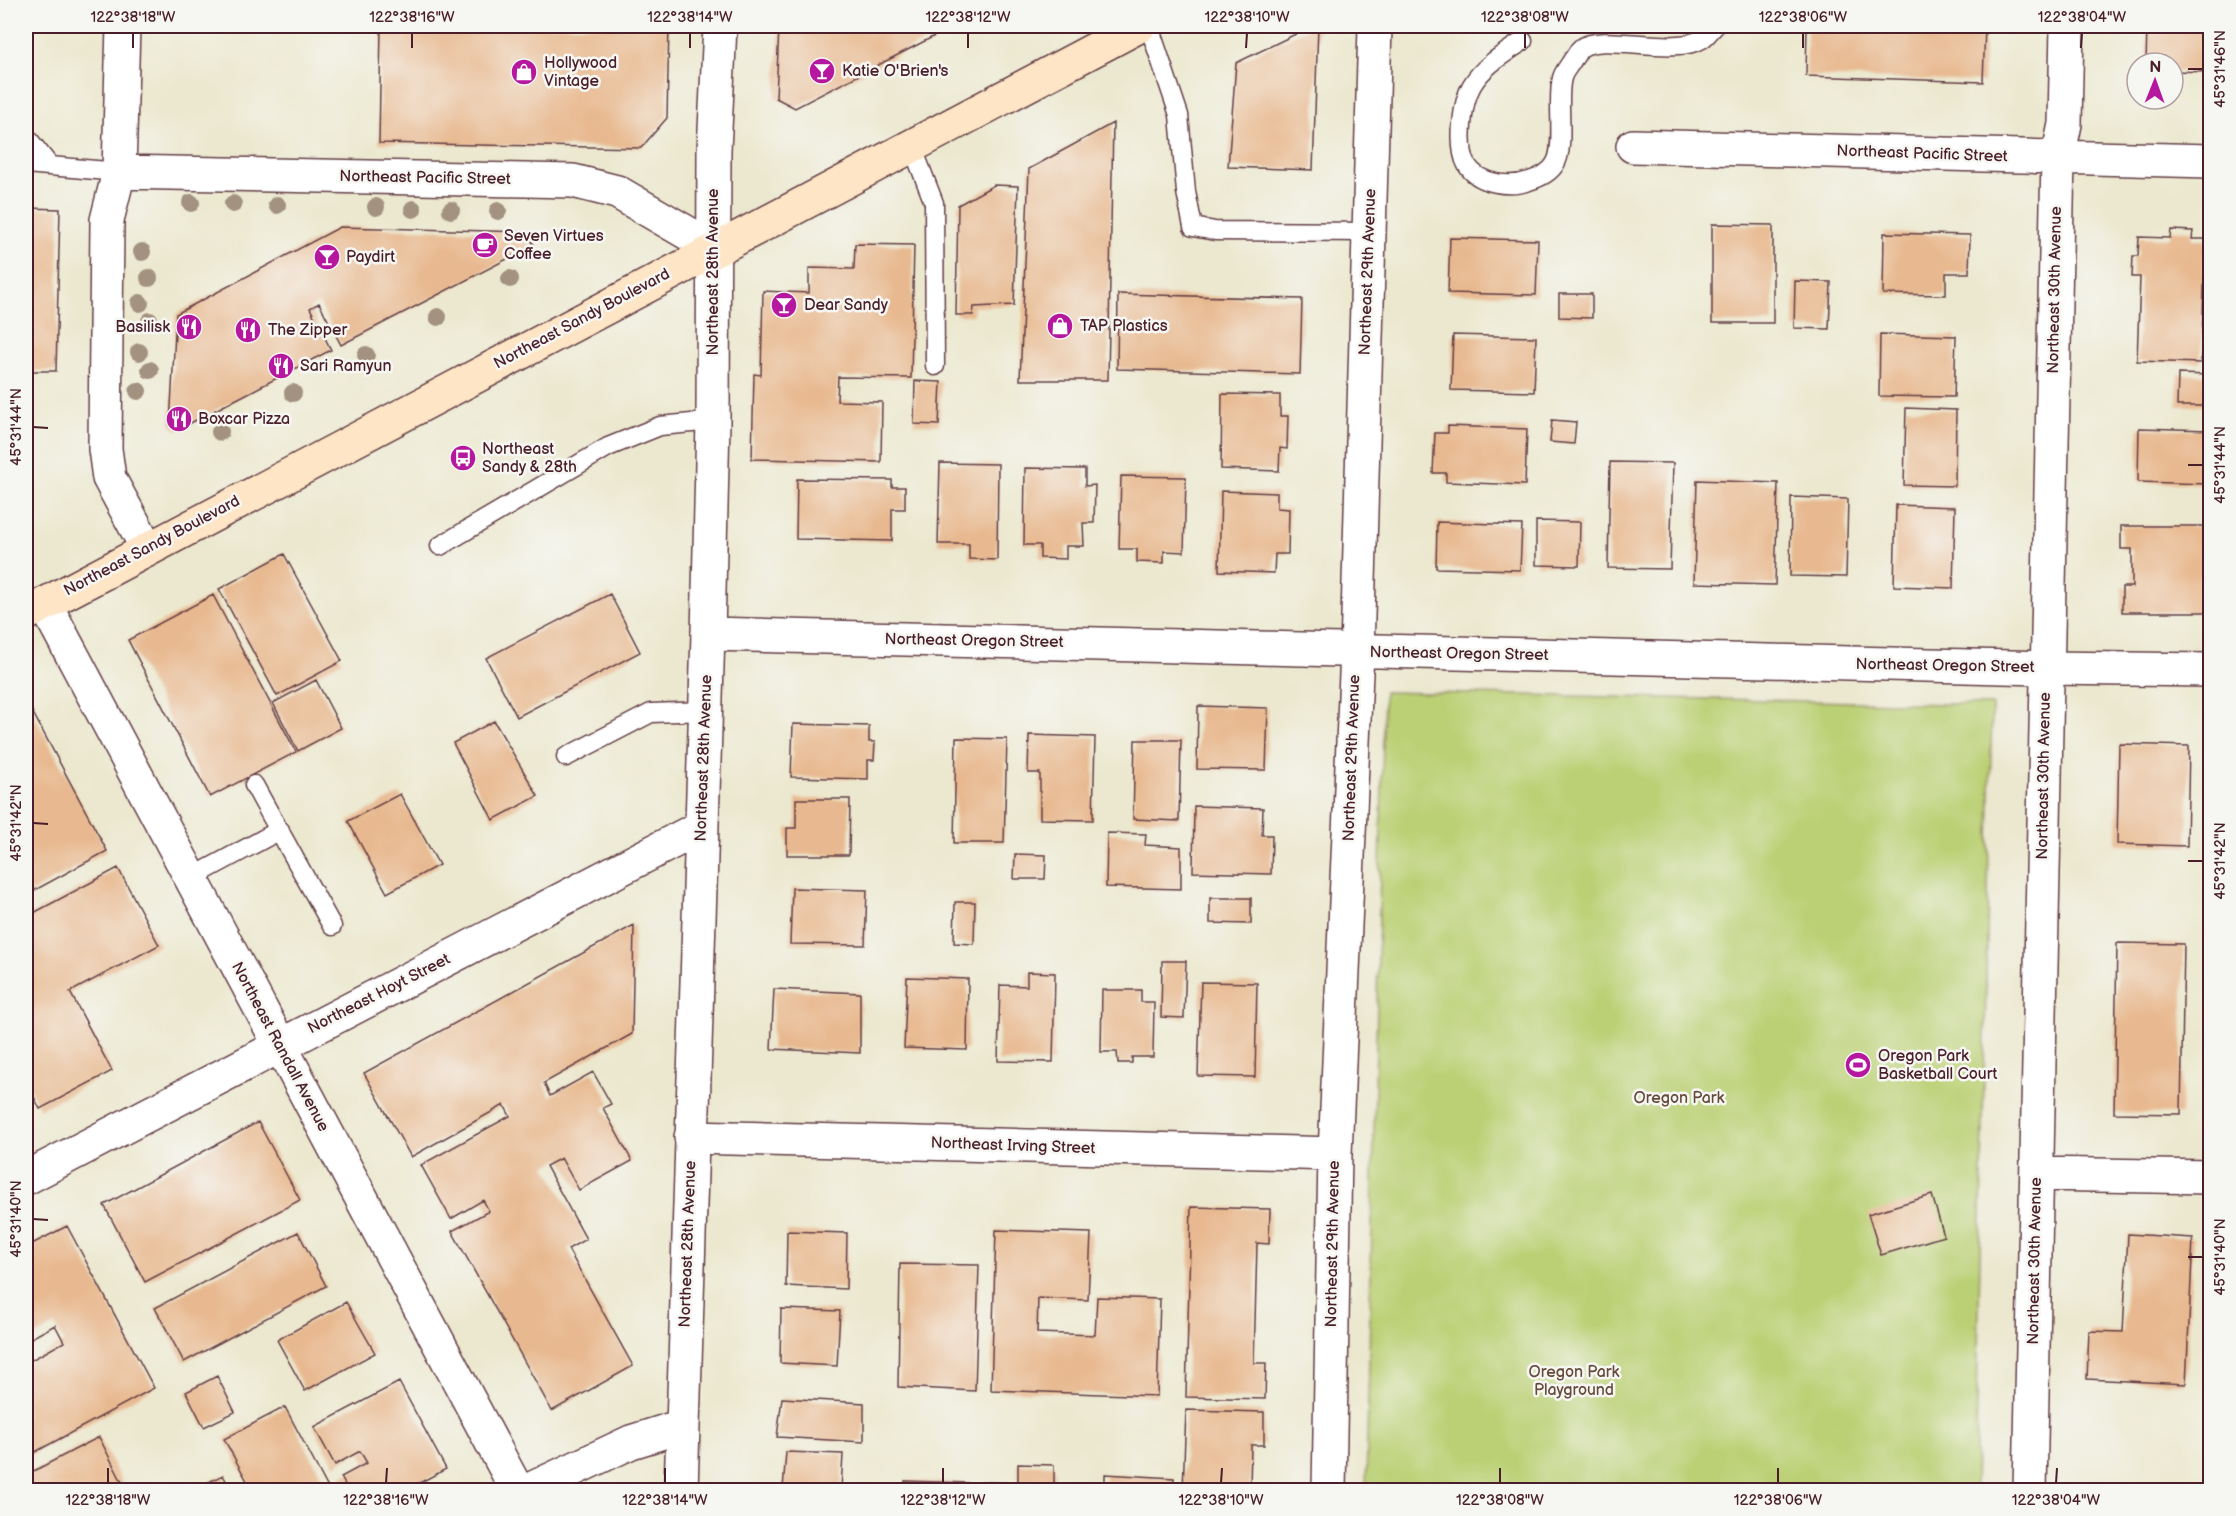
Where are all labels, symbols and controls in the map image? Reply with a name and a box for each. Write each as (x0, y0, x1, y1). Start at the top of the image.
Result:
text: 122°38'18"W (90, 8, 176, 27)
text: 122°38'16"W (369, 8, 455, 27)
text: 122°38'14"W (647, 8, 733, 27)
text: 122°38'12"W (925, 8, 1011, 27)
text: 122°38'10"W (1204, 8, 1290, 27)
text: 122°38'08"W (1481, 8, 1569, 27)
text: 122°38'06"W (1759, 8, 1848, 27)
text: 122°38'04"W (2038, 8, 2127, 27)
text: 45°31'46"N (2211, 30, 2230, 108)
north arrow (2125, 51, 2185, 111)
place label: Hollywood Vintage (544, 54, 617, 91)
bar icon: Katie O'Brien's (807, 56, 837, 86)
shop icon: Hollywood Vintage (509, 57, 539, 87)
text: N (2149, 58, 2161, 77)
place label: Katie O'Brien's (842, 62, 949, 81)
street label: Northeast Pacific Street (1836, 142, 2008, 166)
street label: Northeast Pacific Street (339, 167, 511, 189)
street label: Northeast 28th Avenue (704, 188, 723, 356)
street label: Northeast 29th Avenue (1356, 188, 1380, 356)
street label: Northeast 30th Avenue (2044, 206, 2066, 374)
place label: Seven Virtues Coffee (504, 227, 604, 264)
cafe icon: Seven Virtues Coffee (470, 230, 500, 260)
bar icon: Paydirt (312, 242, 342, 272)
place label: Paydirt (346, 248, 395, 267)
street label: Northeast Sandy Boulevard (491, 264, 673, 374)
bar icon: Dear Sandy (769, 290, 799, 320)
place label: Dear Sandy (804, 296, 889, 315)
shop icon: TAP Plastics (1045, 311, 1075, 341)
restaurant icon: Basilisk (174, 312, 204, 342)
restaurant icon: The Zipper (233, 315, 263, 345)
place label: TAP Plastics (1080, 317, 1168, 336)
place label: Basilisk (115, 318, 170, 337)
place label: The Zipper (268, 321, 347, 340)
restaurant icon: Sari Ramyun (266, 351, 296, 381)
place label: Sari Ramyun (300, 357, 391, 376)
text: 45°31'44"N (7, 388, 26, 466)
restaurant icon: Boxcar Pizza (164, 404, 194, 434)
place label: Boxcar Pizza (198, 410, 290, 429)
text: 45°31'44"N (2211, 426, 2230, 504)
place label: Northeast Sandy & 28th (482, 440, 577, 477)
bus stop icon: Northeast Sandy & 28th (448, 443, 478, 473)
street label: Northeast Sandy Boulevard (61, 491, 243, 601)
street label: Northeast Oregon Street (884, 630, 1064, 652)
street label: Northeast Oregon Street (1369, 643, 1549, 665)
street label: Northeast Oregon Street (1855, 655, 2035, 677)
street label: Northeast 28th Avenue (692, 674, 716, 842)
street label: Northeast 29th Avenue (1340, 674, 1364, 842)
street label: Northeast 30th Avenue (2033, 692, 2055, 860)
text: 45°31'42"N (7, 784, 26, 862)
text: 45°31'42"N (2211, 822, 2230, 900)
street label: Northeast Hoyt Street (305, 950, 453, 1038)
street label: Northeast Randall Avenue (227, 959, 333, 1136)
place label: Oregon Park Basketball Court (1878, 1047, 1998, 1084)
sports icon: Oregon Park Basketball Court (1843, 1050, 1873, 1080)
park label: Oregon Park (1634, 1089, 1725, 1108)
street label: Northeast Irving Street (930, 1134, 1096, 1158)
street label: Northeast 28th Avenue (676, 1160, 700, 1328)
street label: Northeast 29th Avenue (1322, 1160, 1344, 1328)
street label: Northeast 30th Avenue (2024, 1177, 2046, 1345)
text: 45°31'40"N (7, 1180, 26, 1258)
text: 45°31'40"N (2211, 1218, 2230, 1296)
park label: Oregon Park Playground (1529, 1363, 1620, 1400)
text: 122°38'18"W (65, 1491, 151, 1510)
text: 122°38'16"W (343, 1491, 429, 1510)
text: 122°38'14"W (622, 1491, 708, 1510)
text: 122°38'12"W (900, 1491, 986, 1510)
text: 122°38'10"W (1178, 1491, 1264, 1510)
text: 122°38'08"W (1456, 1491, 1544, 1510)
text: 122°38'06"W (1734, 1491, 1823, 1510)
text: 122°38'04"W (2012, 1491, 2101, 1510)

